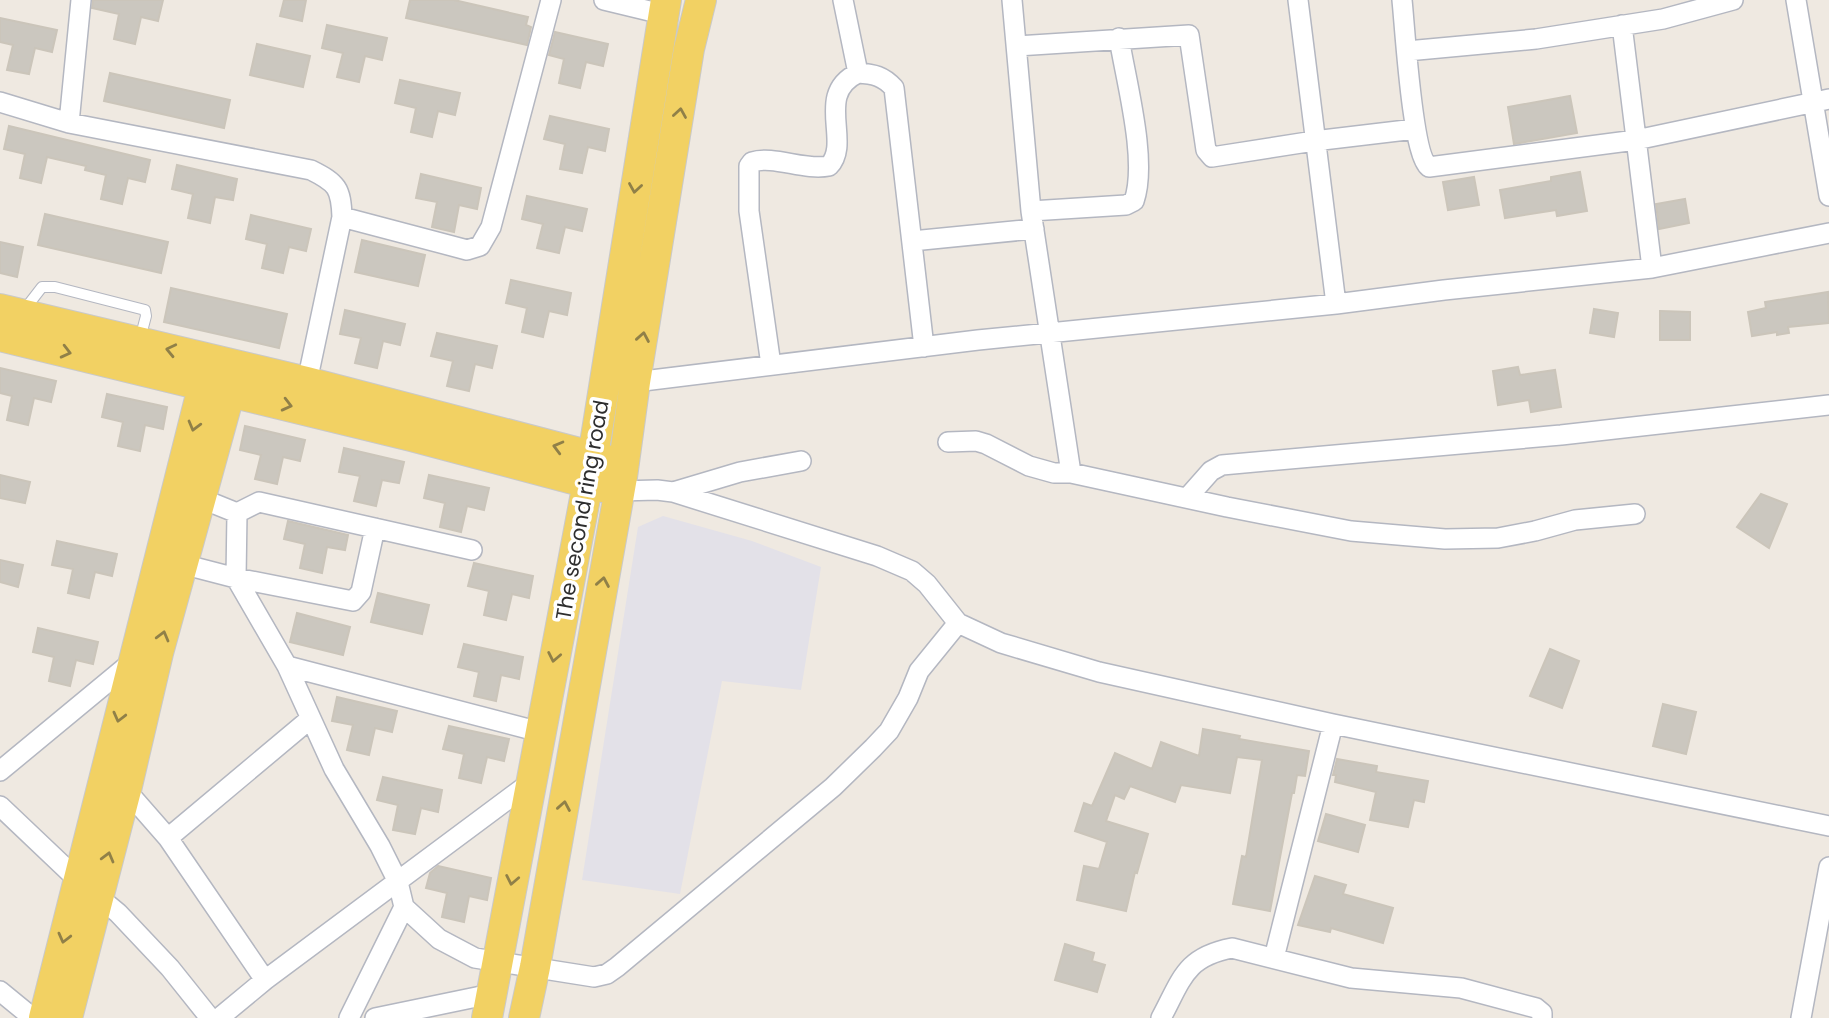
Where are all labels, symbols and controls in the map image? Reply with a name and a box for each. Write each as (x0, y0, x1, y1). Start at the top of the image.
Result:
one-way arrow (672, 107, 687, 118)
one-way arrow (628, 182, 643, 194)
one-way arrow (635, 331, 650, 343)
one-way arrow (60, 344, 72, 358)
one-way arrow (165, 344, 177, 358)
one-way arrow (281, 397, 293, 412)
street label: The second ring road (548, 398, 616, 622)
one-way arrow (188, 420, 202, 432)
one-way arrow (552, 441, 564, 455)
one-way arrow (595, 576, 610, 588)
one-way arrow (154, 630, 169, 642)
one-way arrow (548, 651, 563, 663)
one-way arrow (113, 711, 127, 723)
one-way arrow (555, 801, 570, 813)
one-way arrow (100, 851, 114, 863)
one-way arrow (505, 874, 520, 886)
one-way arrow (58, 932, 72, 944)

